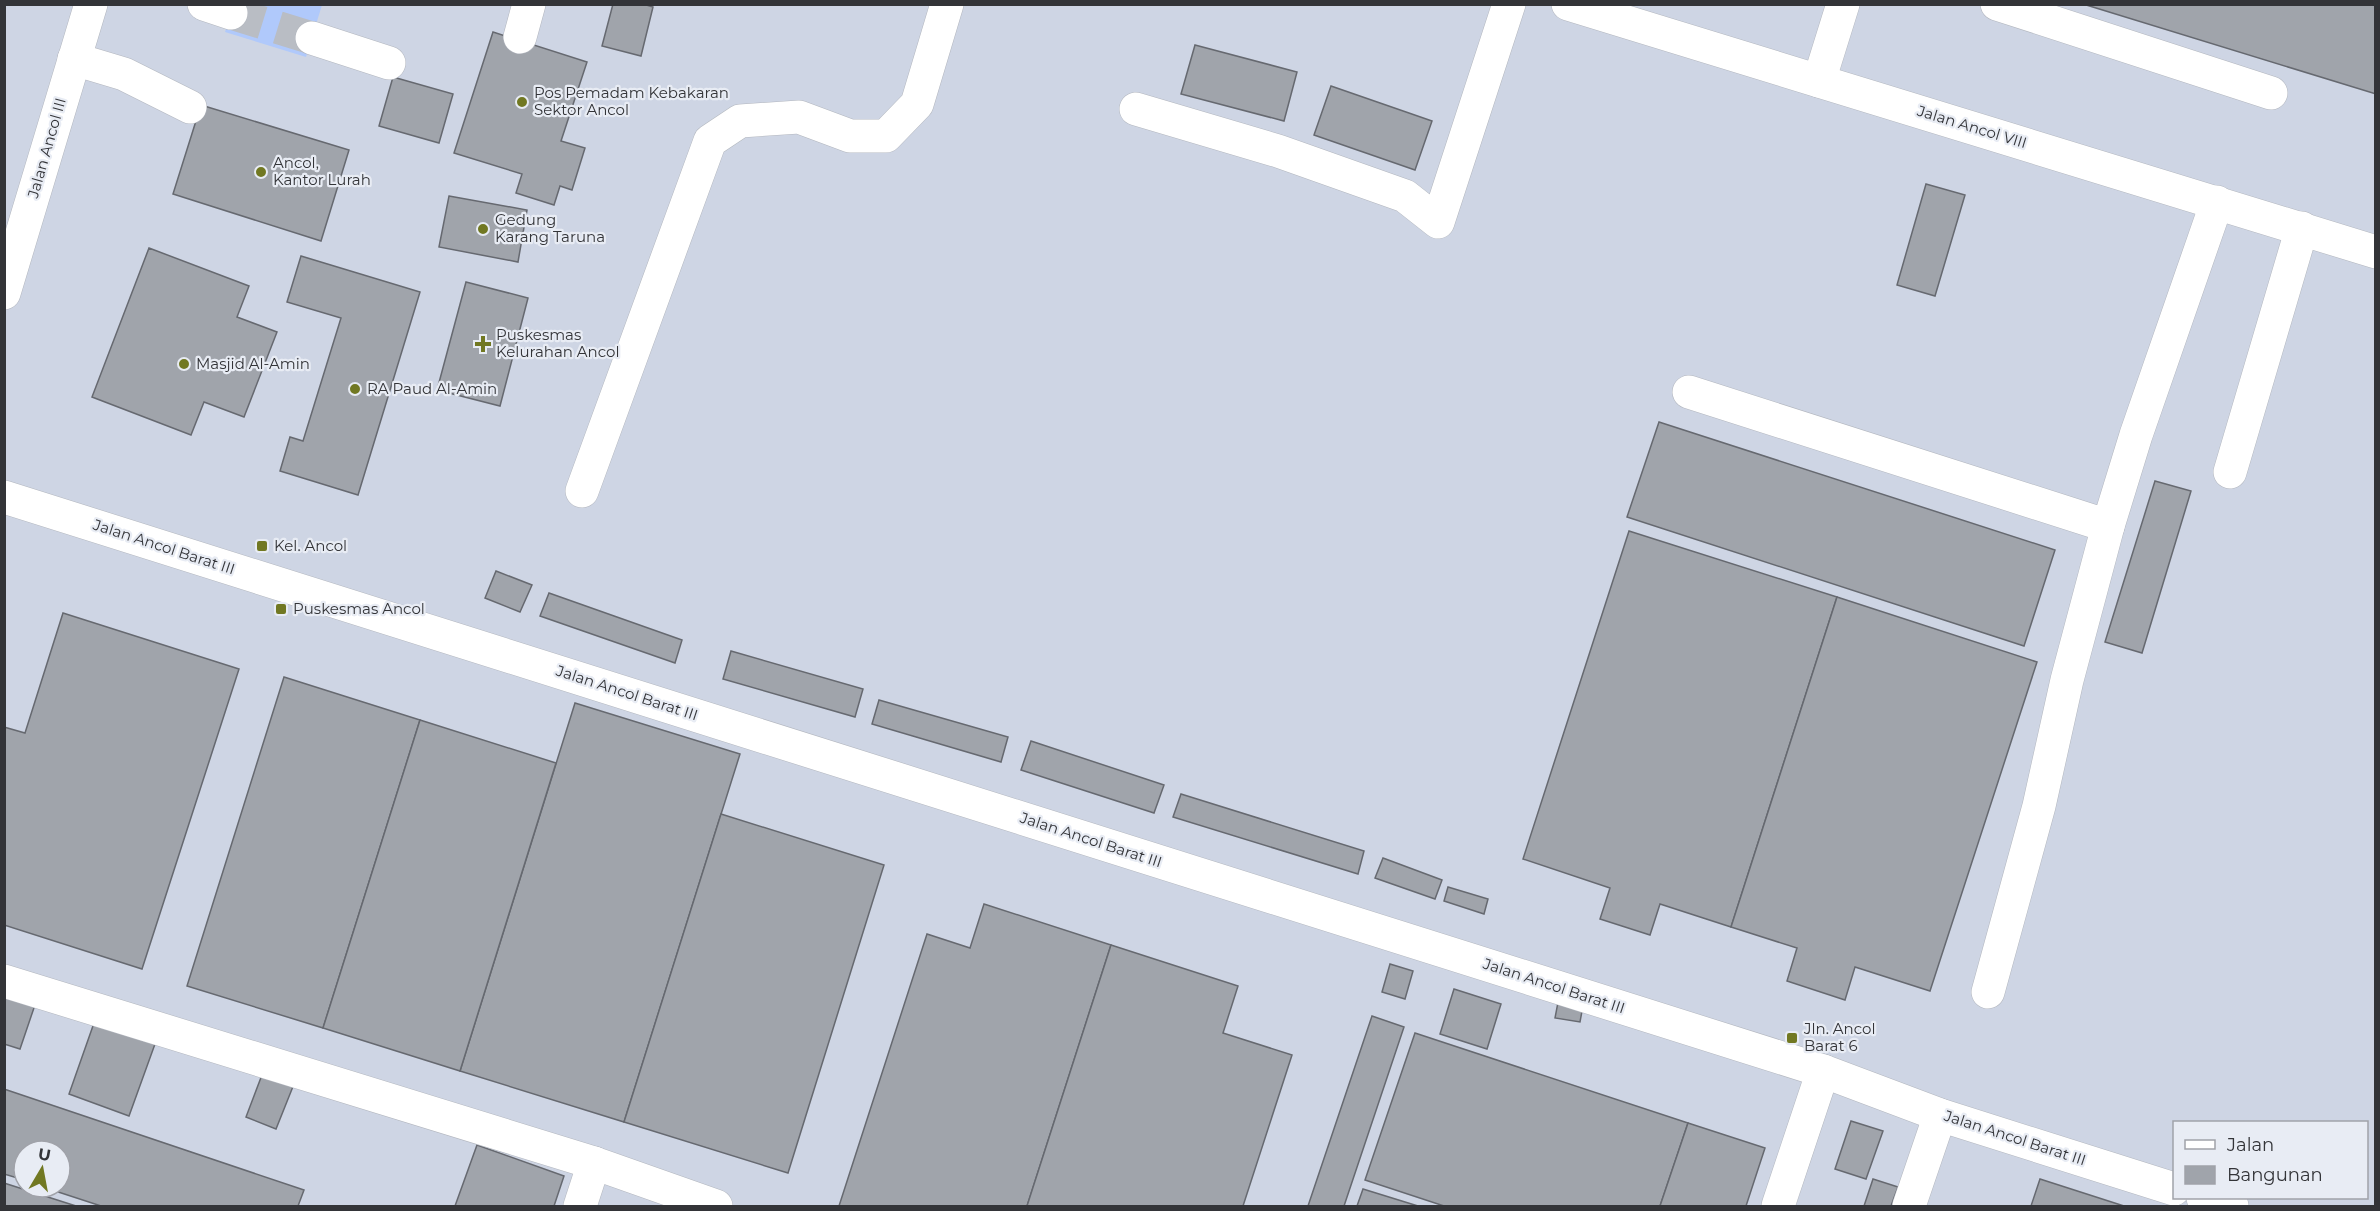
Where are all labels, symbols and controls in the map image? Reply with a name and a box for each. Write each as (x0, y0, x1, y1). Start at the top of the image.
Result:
place label: Pos Pemadam Kebakaran Sektor Ancol (534, 83, 729, 119)
street label: Jalan Ancol III (23, 95, 70, 201)
marker: Pos Pemadam Kebakaran Sektor Ancol (515, 95, 529, 109)
street label: Jalan Ancol VIII (1914, 101, 2029, 152)
place label: Ancol, Kantor Lurah (273, 153, 371, 189)
marker: Ancol, Kantor Lurah (254, 165, 268, 179)
place label: Gedung Karang Taruna (495, 210, 605, 246)
marker: Gedung Karang Taruna (476, 222, 490, 236)
place label: Puskesmas Kelurahan Ancol (496, 325, 619, 361)
marker: Puskesmas Kelurahan Ancol (474, 335, 492, 353)
place label: Masjid Al-Amin (196, 354, 310, 373)
marker: Masjid Al-Amin (177, 357, 191, 371)
place label: RA Paud Al-Amin (367, 379, 497, 398)
marker: RA Paud Al-Amin (348, 382, 362, 396)
street label: Jalan Ancol Barat III (90, 514, 237, 578)
place label: Kel. Ancol (274, 536, 347, 555)
marker: Kel. Ancol (255, 539, 269, 553)
place label: Puskesmas Ancol (293, 599, 425, 618)
marker: Puskesmas Ancol (274, 602, 288, 616)
street label: Jalan Ancol Barat III (553, 660, 700, 724)
street label: Jalan Ancol Barat III (1017, 807, 1164, 871)
street label: Jalan Ancol Barat III (1480, 953, 1627, 1017)
place label: Jln. Ancol Barat 6 (1803, 1019, 1875, 1055)
marker: Jln. Ancol Barat 6 (1785, 1031, 1799, 1045)
street label: Jalan Ancol Barat III (1941, 1105, 2088, 1169)
legend (2173, 1121, 2368, 1199)
text: Jalan (2226, 1134, 2274, 1156)
north arrow (12, 1139, 72, 1199)
text: U (37, 1144, 52, 1165)
text: Bangunan (2227, 1164, 2323, 1186)

